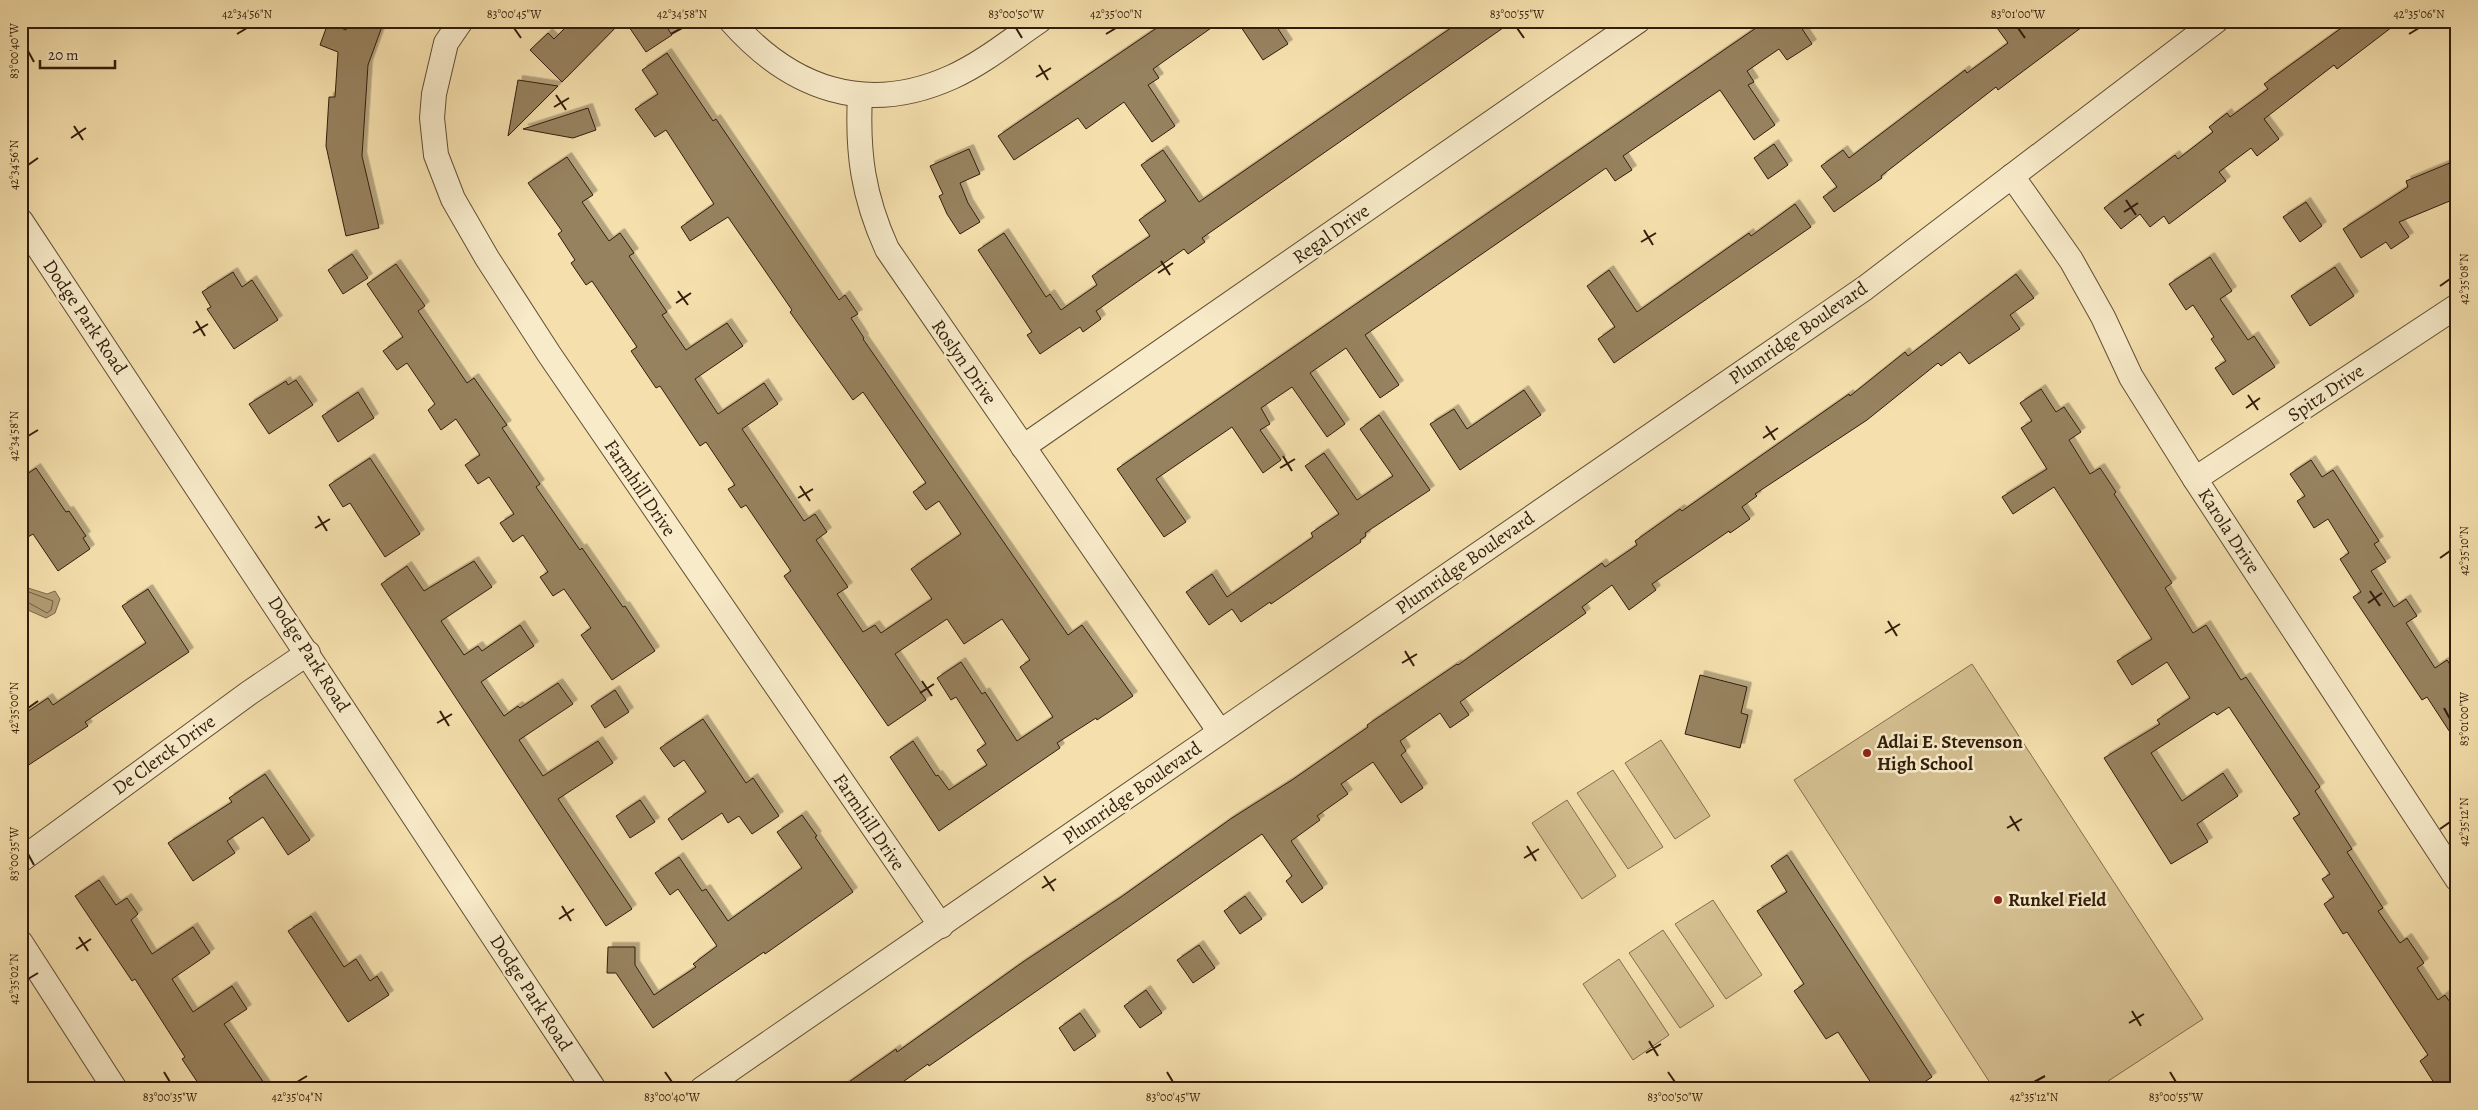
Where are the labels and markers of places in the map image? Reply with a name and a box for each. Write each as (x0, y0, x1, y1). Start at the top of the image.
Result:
place label: Adlai E. Stevenson High School (1876, 729, 2023, 777)
marker: Adlai E. Stevenson High School (1861, 747, 1873, 759)
place label: Runkel Field (2008, 887, 2107, 913)
marker: Runkel Field (1992, 894, 2004, 906)

